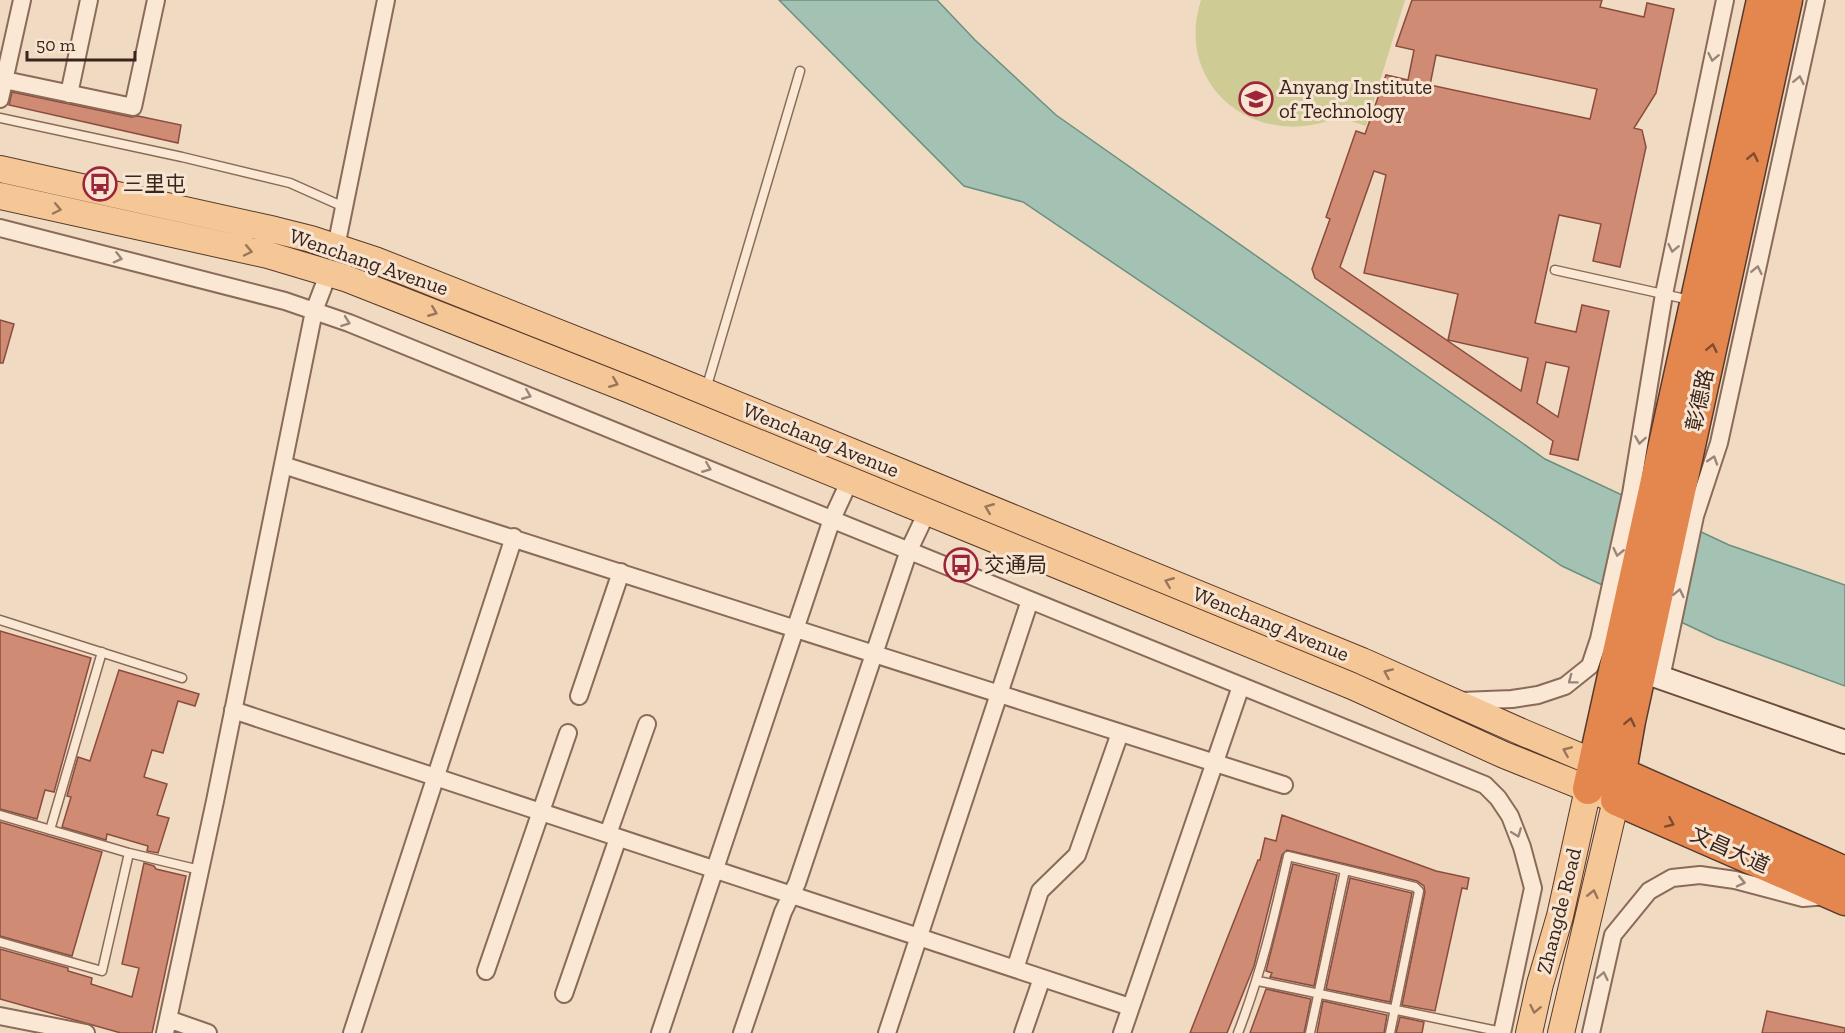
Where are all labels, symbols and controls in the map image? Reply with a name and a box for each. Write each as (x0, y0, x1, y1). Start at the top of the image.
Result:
scale bar (27, 24, 135, 62)
text: 50 m (36, 34, 76, 56)
one-way arrow (1707, 52, 1720, 62)
place label: Anyang Institute of Technology (1279, 74, 1432, 123)
one-way arrow (1791, 75, 1804, 85)
school or university icon: Anyang Institute of Technology (1238, 81, 1274, 117)
one-way arrow (1746, 152, 1759, 162)
bus stop icon: 三里屯 (82, 166, 118, 202)
place label: 三里屯 (123, 171, 186, 196)
one-way arrow (52, 202, 62, 215)
street label: Wenchang Avenue (286, 223, 452, 300)
one-way arrow (242, 243, 252, 256)
one-way arrow (1668, 243, 1681, 253)
one-way arrow (112, 251, 123, 263)
one-way arrow (1750, 265, 1763, 275)
one-way arrow (427, 304, 437, 317)
one-way arrow (340, 315, 351, 327)
one-way arrow (1705, 343, 1718, 353)
street label: 彰德路 (1681, 366, 1718, 433)
one-way arrow (608, 376, 619, 389)
one-way arrow (520, 388, 531, 400)
street label: Wenchang Avenue (739, 397, 903, 482)
one-way arrow (1634, 436, 1646, 445)
one-way arrow (1706, 455, 1718, 466)
one-way arrow (701, 461, 712, 473)
one-way arrow (984, 503, 995, 515)
one-way arrow (1612, 546, 1625, 556)
bus stop icon: 交通局 (943, 547, 979, 583)
place label: 交通局 (984, 552, 1047, 577)
one-way arrow (1164, 577, 1175, 589)
street label: Wenchang Avenue (1189, 581, 1353, 666)
one-way arrow (1671, 588, 1684, 598)
one-way arrow (1383, 668, 1394, 680)
one-way arrow (1567, 673, 1578, 684)
one-way arrow (1623, 717, 1636, 727)
one-way arrow (1562, 746, 1573, 758)
one-way arrow (1663, 816, 1674, 828)
street label: 文昌大道 (1687, 821, 1774, 878)
one-way arrow (1510, 827, 1522, 838)
street label: Zhangde Road (1531, 845, 1586, 976)
one-way arrow (1736, 875, 1746, 888)
one-way arrow (1586, 890, 1599, 900)
one-way arrow (1596, 971, 1609, 981)
one-way arrow (1529, 1003, 1542, 1013)

